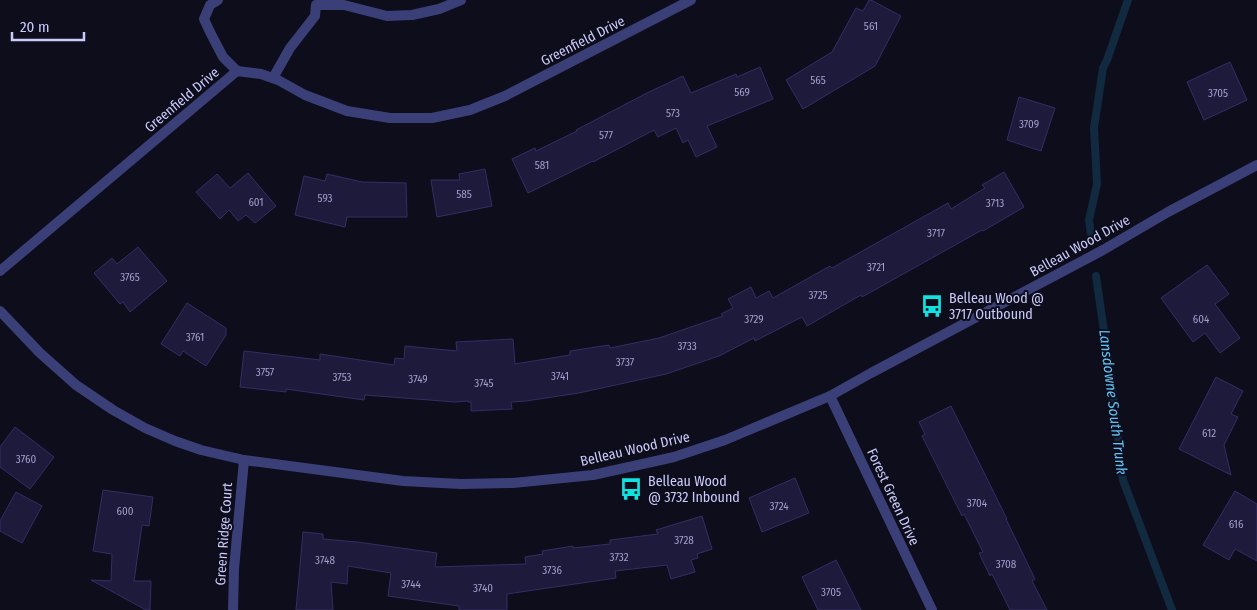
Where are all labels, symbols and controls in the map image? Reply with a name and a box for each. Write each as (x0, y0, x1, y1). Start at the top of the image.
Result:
scale bar (12, 10, 85, 42)
street label: Greenfield Drive (538, 13, 628, 69)
text: 20 m (20, 18, 50, 36)
house number: 561 (864, 20, 878, 33)
street label: Greenfield Drive (141, 64, 223, 136)
house number: 565 (810, 74, 826, 87)
house number: 569 (734, 86, 750, 99)
house number: 3705 (1208, 87, 1228, 100)
house number: 573 (666, 107, 680, 120)
house number: 3709 (1019, 118, 1039, 131)
house number: 577 (599, 129, 613, 142)
house number: 581 (535, 159, 549, 172)
house number: 585 (456, 188, 472, 201)
house number: 593 (318, 192, 333, 205)
house number: 601 (248, 196, 264, 209)
house number: 3713 (986, 197, 1004, 210)
street label: Belleau Wood Drive (1027, 211, 1133, 281)
house number: 3717 (927, 227, 946, 240)
house number: 3721 (867, 261, 885, 274)
house number: 3765 (120, 271, 140, 284)
house number: 3725 (808, 289, 828, 302)
place label: Belleau Wood @ 3717 Outbound (949, 290, 1044, 323)
bus stop icon: Belleau Wood @ 3717 Outbound (919, 293, 945, 319)
house number: 3729 (744, 313, 764, 326)
house number: 604 (1193, 313, 1210, 326)
water label: Lansdowne South Trunk (1095, 328, 1131, 476)
house number: 3761 (186, 331, 204, 344)
house number: 3733 (677, 340, 697, 353)
house number: 3737 (616, 356, 635, 369)
house number: 3757 (256, 366, 275, 379)
house number: 3741 (551, 370, 569, 383)
house number: 3753 (332, 371, 352, 384)
house number: 3749 (408, 373, 428, 386)
house number: 3745 (474, 377, 494, 390)
house number: 612 (1202, 427, 1216, 440)
street label: Belleau Wood Drive (579, 428, 691, 470)
street label: Forest Green Drive (863, 446, 923, 548)
house number: 3760 (16, 453, 36, 466)
place label: Belleau Wood @ 3732 Inbound (648, 473, 740, 506)
bus stop icon: Belleau Wood @ 3732 Inbound (618, 476, 644, 502)
street label: Green Ridge Court (212, 482, 236, 586)
house number: 3704 (967, 497, 988, 510)
house number: 3724 (769, 500, 789, 513)
house number: 600 (117, 505, 134, 518)
house number: 616 (1229, 518, 1244, 531)
house number: 3728 (674, 534, 694, 547)
house number: 3732 (609, 551, 629, 564)
house number: 3748 (315, 554, 335, 567)
house number: 3708 (996, 558, 1017, 571)
house number: 3736 (542, 564, 562, 577)
house number: 3744 (401, 578, 421, 591)
house number: 3740 (473, 582, 493, 595)
house number: 3705 (821, 586, 841, 599)

